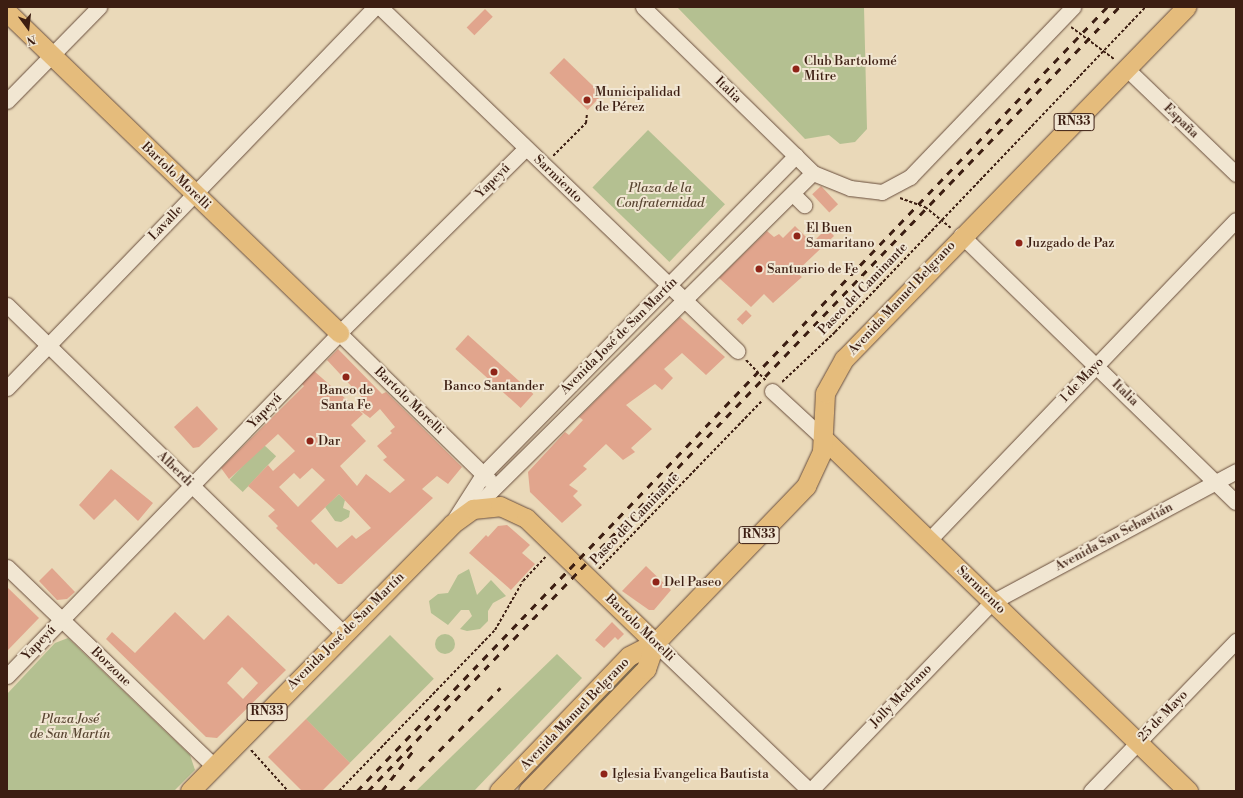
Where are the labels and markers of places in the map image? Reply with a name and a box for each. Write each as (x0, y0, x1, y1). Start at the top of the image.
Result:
place label: Club Bartolomé Mitre (804, 54, 897, 85)
marker: Club Bartolomé Mitre (791, 64, 801, 74)
place label: Municipalidad de Pérez (595, 85, 680, 116)
marker: Municipalidad de Pérez (582, 95, 592, 105)
place label: El Buen Samaritano (806, 221, 874, 252)
marker: El Buen Samaritano (791, 230, 803, 242)
place label: Juzgado de Paz (1027, 235, 1115, 251)
marker: Juzgado de Paz (1014, 238, 1024, 248)
place label: Santuario de Fe (767, 261, 858, 277)
marker: Santuario de Fe (754, 264, 764, 274)
marker: Banco Santander (489, 367, 499, 377)
marker: Banco de Santa Fe (341, 372, 351, 382)
place label: Banco Santander (444, 378, 544, 394)
place label: Banco de Santa Fe (319, 383, 373, 414)
place label: Dar (318, 433, 340, 449)
marker: Dar (305, 436, 315, 446)
place label: Del Paseo (664, 574, 722, 590)
marker: Del Paseo (651, 577, 661, 587)
place label: Iglesia Evangelica Bautista (612, 766, 769, 782)
marker: Iglesia Evangelica Bautista (599, 769, 609, 779)

